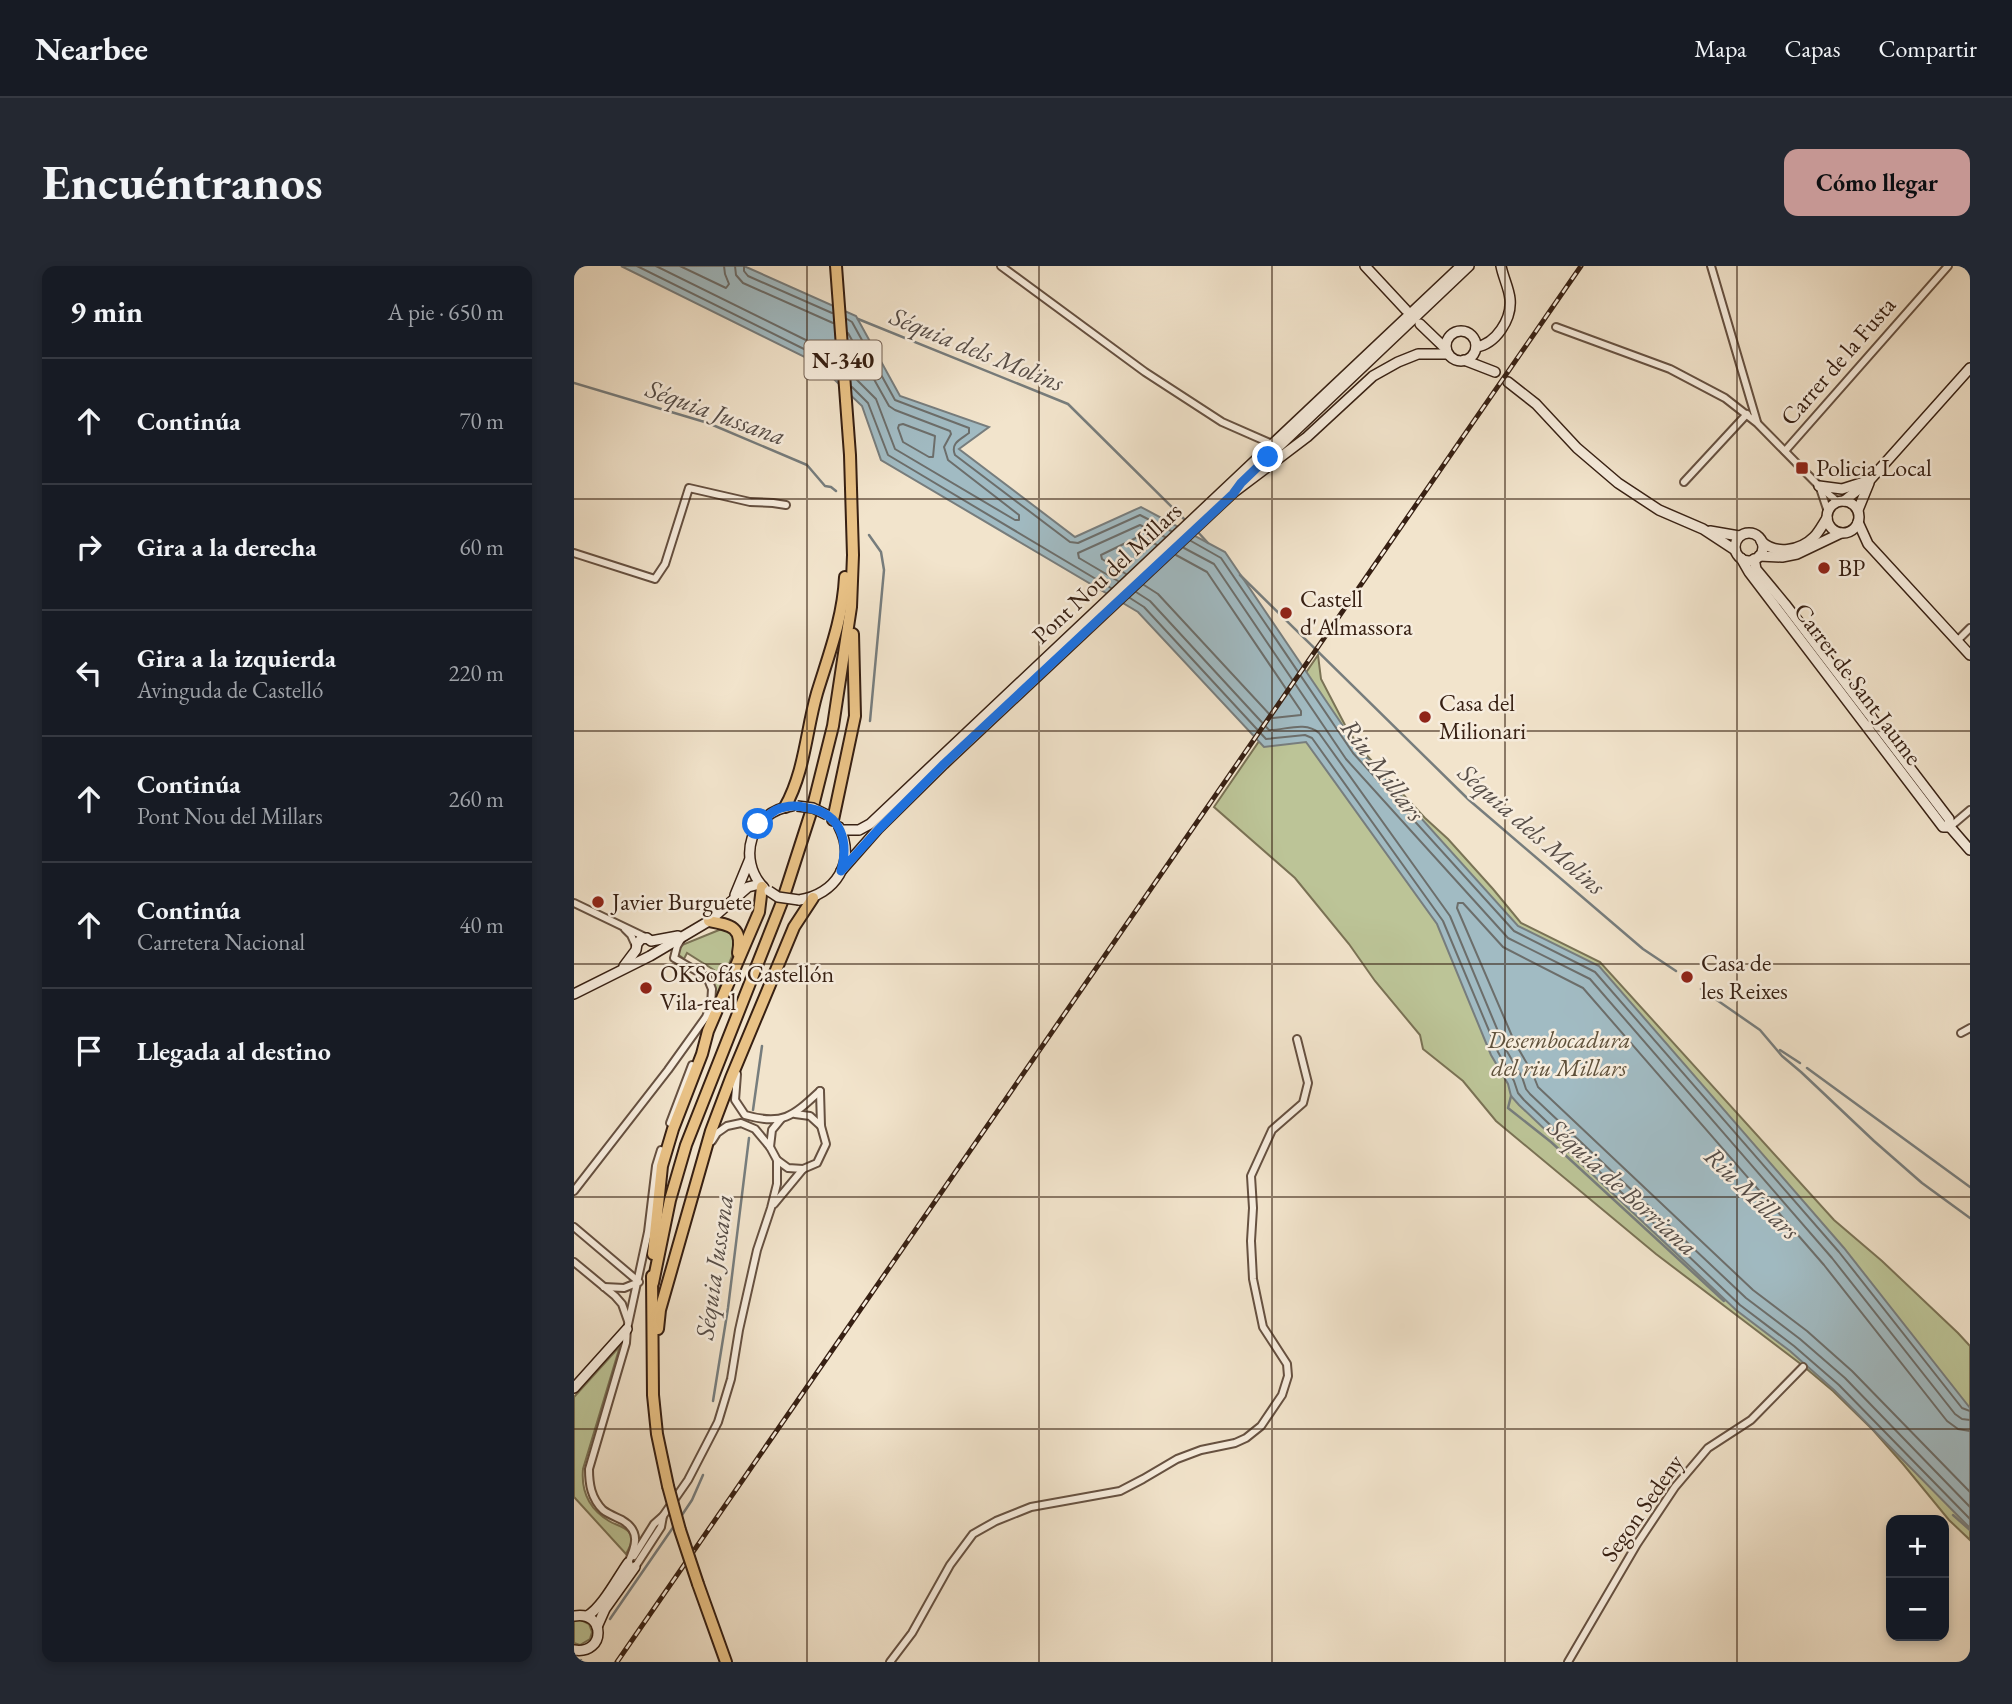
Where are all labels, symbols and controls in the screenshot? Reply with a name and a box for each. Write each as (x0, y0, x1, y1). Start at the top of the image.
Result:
text: Nearbee (35, 27, 148, 70)
text: Mapa (1694, 33, 1746, 64)
text: Capas (1784, 33, 1840, 64)
text: Compartir (1878, 33, 1977, 64)
button: Cómo llegar (1784, 149, 1970, 216)
text: Encuéntranos (42, 150, 323, 214)
street label: Carrer de la Fusta (1773, 289, 1902, 432)
text: 9 min (70, 292, 143, 331)
text: A pie · 650 m (388, 297, 504, 327)
water label: Séquia dels Molins (884, 298, 1070, 401)
road number: N-340 (804, 340, 882, 380)
water label: Séquia Jussana (640, 371, 790, 454)
icon: ahead (70, 402, 108, 440)
text: Continúa (137, 404, 241, 438)
text: 70 m (459, 406, 504, 436)
route end (1252, 441, 1283, 472)
place label: Policia Local (1816, 452, 1932, 483)
marker: Policia Local (1794, 460, 1810, 476)
street label: Pont Nou del Millars (1025, 495, 1188, 650)
icon: right (70, 528, 108, 566)
text: Gira a la derecha (137, 530, 317, 564)
text: 60 m (459, 532, 504, 562)
place label: BP (1838, 552, 1865, 583)
marker: BP (1816, 560, 1832, 576)
place label: Castell d'Almassora (1300, 583, 1413, 642)
street label: Carrer de Sant Jaume (1787, 596, 1930, 771)
marker: Castell d'Almassora (1278, 605, 1294, 621)
text: Gira a la izquierda (137, 641, 336, 675)
icon: left (70, 654, 108, 692)
text: 220 m (448, 658, 504, 688)
text: Avinguda de Castelló (137, 675, 323, 705)
place label: Casa del Milionari (1439, 687, 1526, 746)
marker: Casa del Milionari (1417, 709, 1433, 725)
water label: Riu Millars (1333, 712, 1433, 829)
water label: Séquia dels Molins (1450, 755, 1613, 904)
text: Continúa (137, 767, 241, 801)
icon: ahead (70, 780, 108, 818)
text: 260 m (448, 784, 504, 814)
text: Pont Nou del Millars (137, 801, 323, 831)
route start (742, 808, 773, 839)
place label: Javier Burguete (610, 886, 752, 917)
text: Continúa (137, 893, 241, 927)
marker: Javier Burguete (590, 894, 606, 910)
icon: ahead (70, 906, 108, 944)
text: 40 m (459, 910, 504, 940)
text: Carretera Nacional (137, 927, 305, 957)
place label: Casa de les Reixes (1701, 947, 1788, 1006)
place label: OKSofás Castellón Vila-real (660, 958, 835, 1017)
marker: Casa de les Reixes (1679, 969, 1695, 985)
marker: OKSofás Castellón Vila-real (638, 980, 654, 996)
park label: Desembocadura del riu Millars (1487, 1024, 1630, 1083)
icon: arrive (70, 1032, 108, 1070)
text: Llegada al destino (137, 1034, 331, 1068)
water label: Séquia de Borriana (1539, 1110, 1705, 1264)
water label: Riu Millars (1697, 1139, 1808, 1248)
water label: Séquia Jussana (687, 1192, 742, 1343)
street label: Segon Sedeny (1593, 1448, 1690, 1568)
map controls (1886, 1515, 1949, 1641)
button: + (1886, 1515, 1949, 1578)
button: − (1886, 1578, 1949, 1641)

